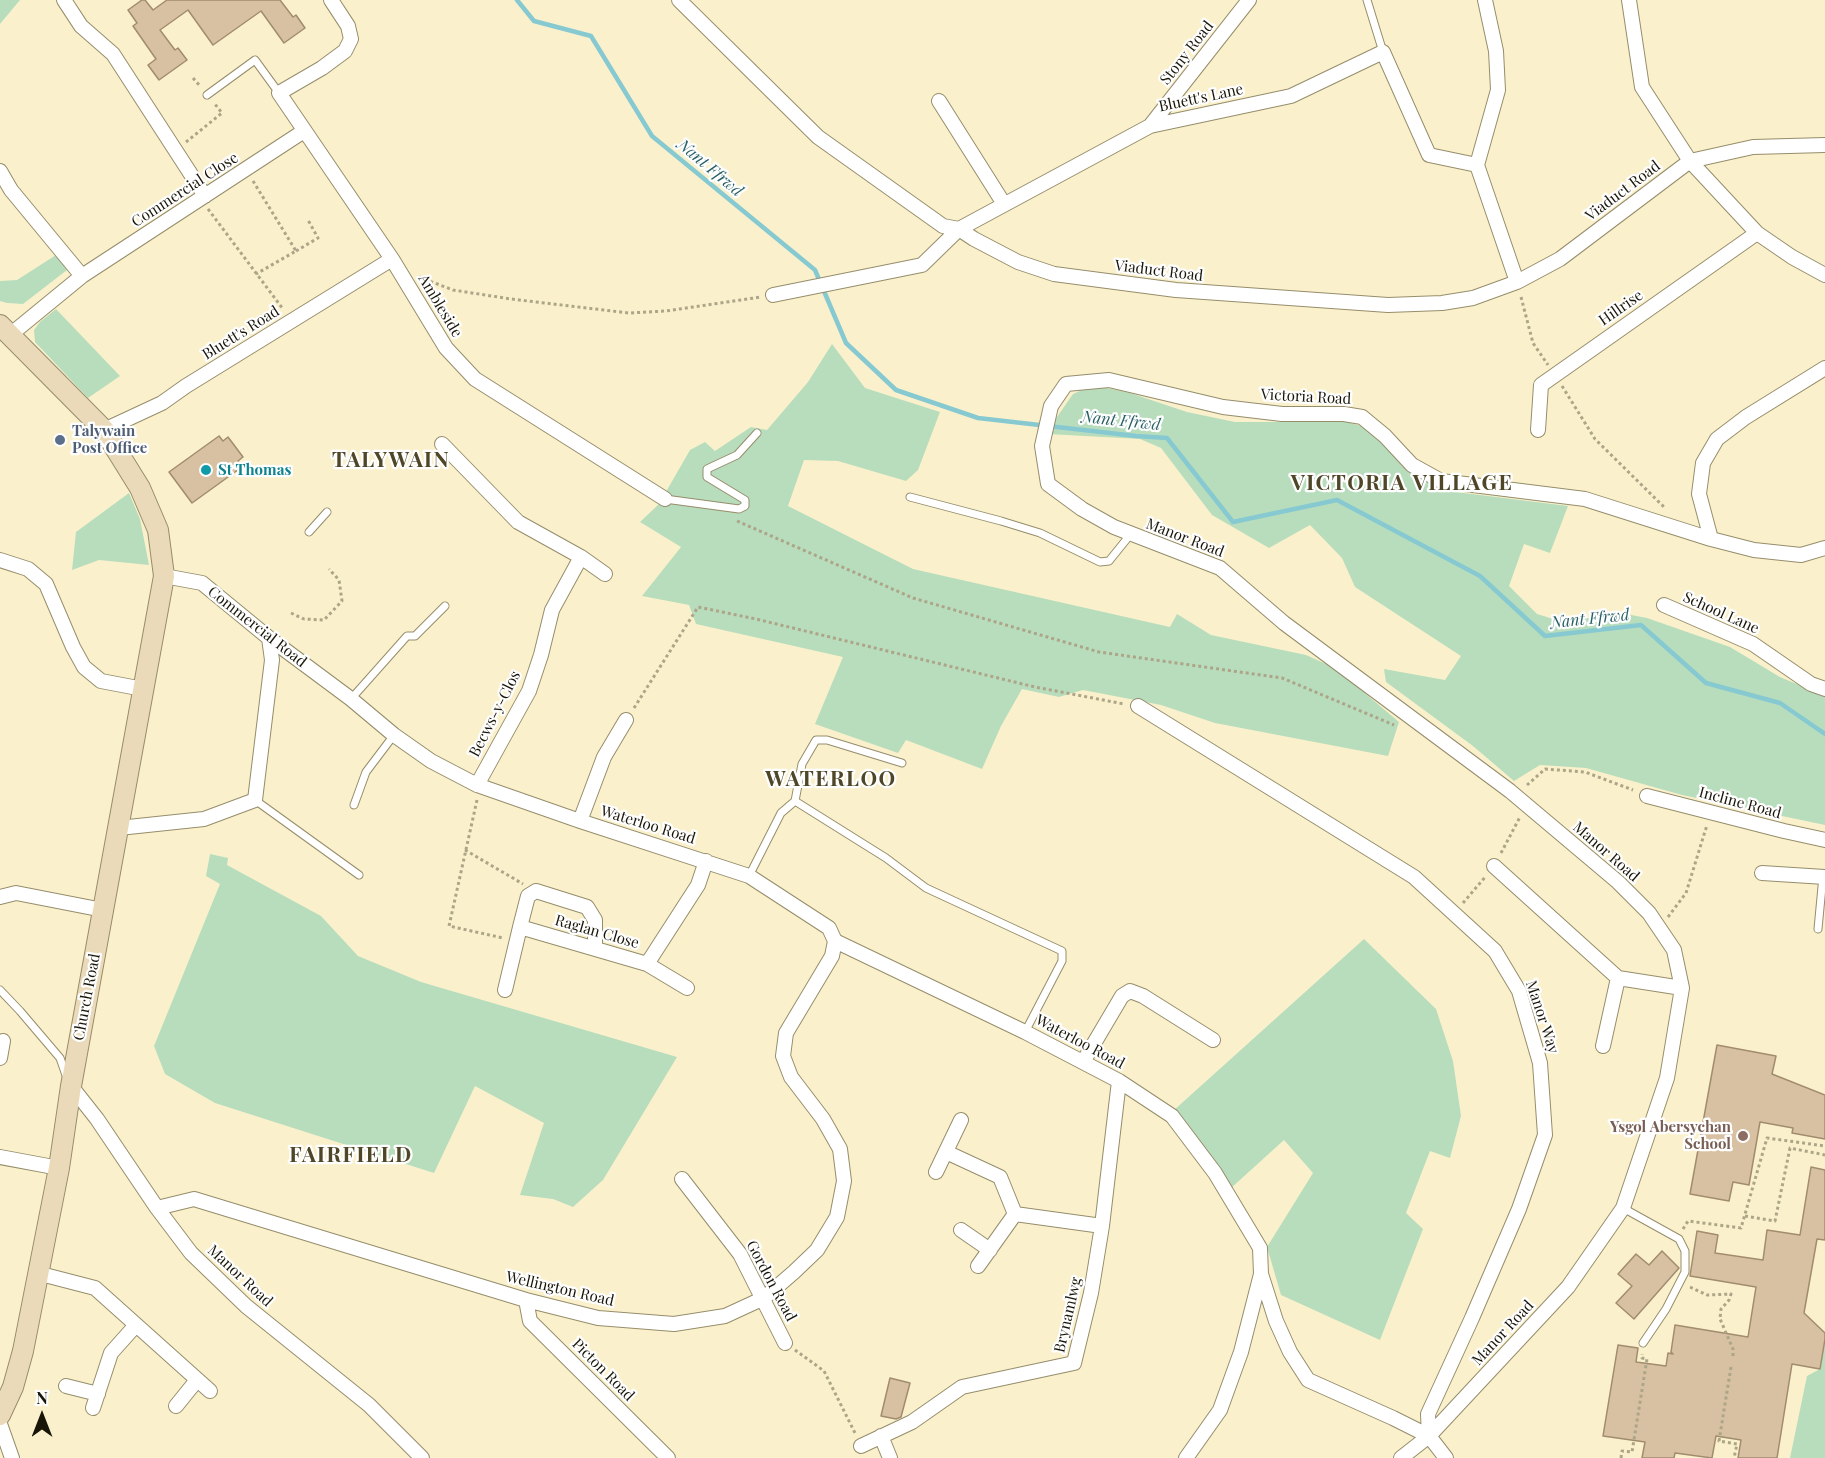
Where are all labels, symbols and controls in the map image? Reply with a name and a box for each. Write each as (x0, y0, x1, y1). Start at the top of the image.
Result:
street label: Stony Road (1157, 18, 1217, 88)
street label: Bluett's Lane (1157, 80, 1245, 116)
water label: Nant Ffrwd (674, 135, 746, 201)
street label: Commercial Close (128, 149, 242, 231)
street label: Viaduct Road (1582, 157, 1664, 225)
street label: Viaduct Road (1114, 257, 1204, 285)
street label: Ambleside (414, 271, 466, 341)
street label: Hillrise (1595, 286, 1647, 330)
street label: Bluett's Road (199, 302, 283, 364)
street label: Victoria Road (1260, 386, 1352, 408)
water label: Nant Ffrwd (1081, 407, 1161, 435)
place label: Talywain Post Office (72, 422, 147, 457)
marker: Talywain Post Office (53, 433, 67, 447)
district label: TALYWAIN (332, 447, 450, 473)
place label: St Thomas (218, 461, 291, 479)
marker: St Thomas (199, 463, 213, 477)
district label: VICTORIA VILLAGE (1291, 470, 1513, 496)
street label: Manor Road (1143, 515, 1227, 561)
street label: Commercial Road (204, 583, 310, 671)
street label: School Lane (1680, 588, 1762, 638)
water label: Nant Ffrwd (1550, 605, 1630, 633)
street label: Becws-y-Clos (466, 668, 524, 760)
district label: WATERLOO (765, 766, 897, 792)
street label: Incline Road (1697, 783, 1783, 823)
street label: Waterloo Road (599, 802, 697, 848)
street label: Manor Road (1569, 818, 1643, 886)
street label: Raglan Close (553, 911, 641, 953)
street label: Church Road (70, 952, 104, 1042)
street label: Manor Way (1522, 978, 1562, 1056)
street label: Waterloo Road (1033, 1011, 1127, 1073)
place label: Ysgol Abersychan School (1610, 1118, 1731, 1153)
marker: Ysgol Abersychan School (1736, 1129, 1750, 1143)
district label: FAIRFIELD (289, 1142, 413, 1168)
street label: Gordon Road (742, 1238, 800, 1324)
street label: Manor Road (204, 1241, 276, 1311)
street label: Wellington Road (504, 1268, 616, 1310)
street label: Brynamlwg (1051, 1276, 1085, 1354)
street label: Manor Road (1468, 1297, 1538, 1369)
street label: Picton Road (568, 1335, 638, 1405)
north arrow (12, 1386, 72, 1446)
text: N (36, 1387, 48, 1408)

